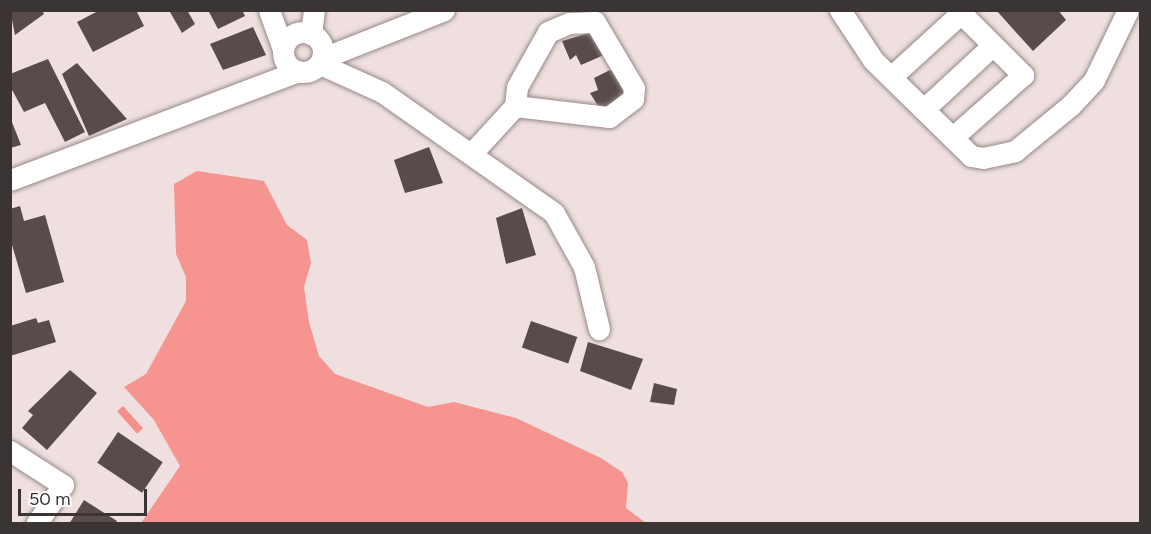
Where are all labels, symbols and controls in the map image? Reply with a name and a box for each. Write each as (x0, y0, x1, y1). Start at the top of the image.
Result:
scale bar (21, 477, 150, 515)
text: 50 m (29, 488, 71, 510)

